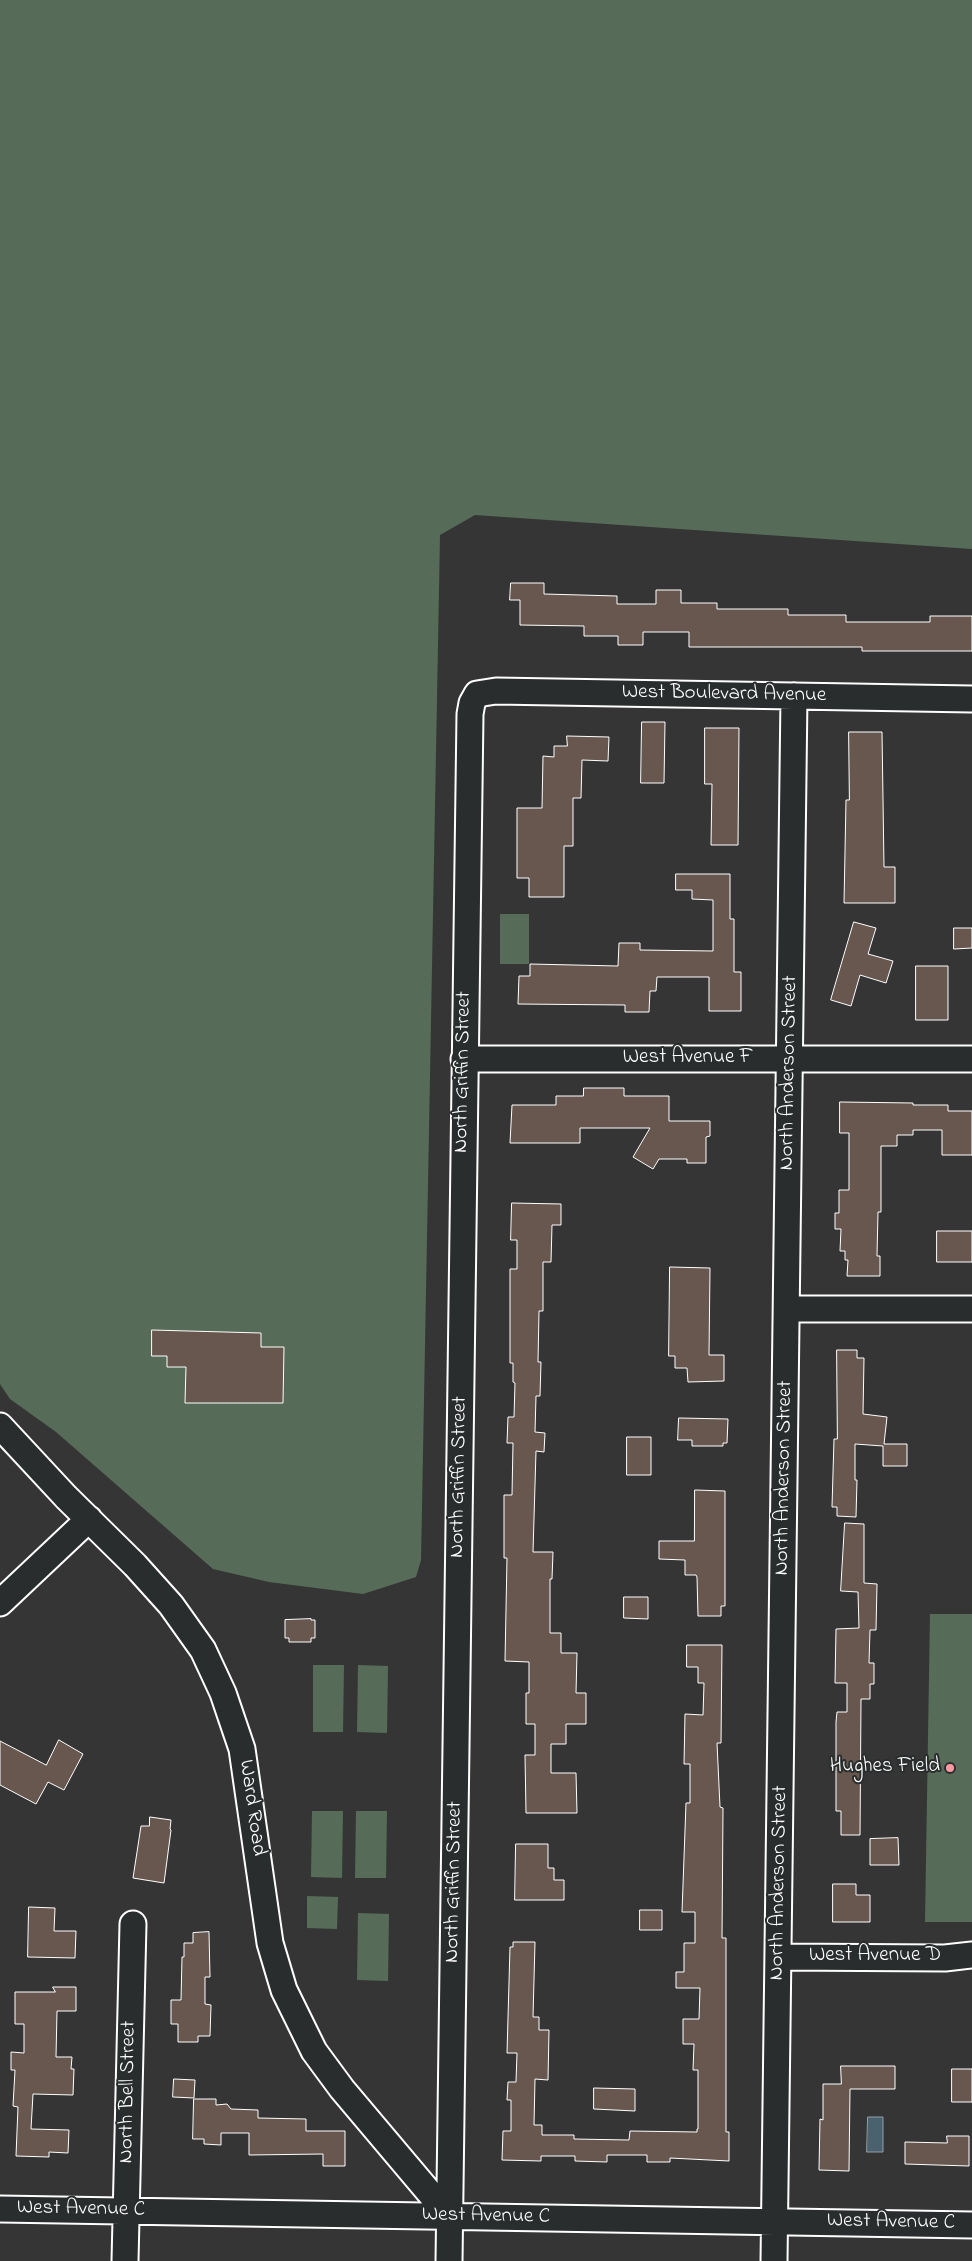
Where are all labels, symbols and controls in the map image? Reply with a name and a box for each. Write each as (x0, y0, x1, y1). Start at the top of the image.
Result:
street label: West Boulevard Avenue (622, 681, 826, 709)
street label: North Anderson Street (776, 975, 804, 1171)
street label: North Griffin Street (450, 991, 478, 1153)
street label: West Avenue F (623, 1046, 753, 1072)
street label: North Anderson Street (771, 1380, 799, 1576)
street label: North Griffin Street (446, 1396, 474, 1558)
place label: Hughes Field (830, 1755, 940, 1781)
street label: Ward Road (232, 1758, 270, 1858)
marker: Hughes Field (944, 1762, 956, 1774)
street label: North Anderson Street (766, 1785, 794, 1981)
street label: North Griffin Street (441, 1801, 469, 1963)
street label: West Avenue D (809, 1944, 941, 1970)
street label: North Bell Street (115, 2020, 143, 2164)
street label: West Avenue C (17, 2196, 145, 2224)
street label: West Avenue C (422, 2203, 550, 2231)
street label: West Avenue C (827, 2209, 955, 2237)

